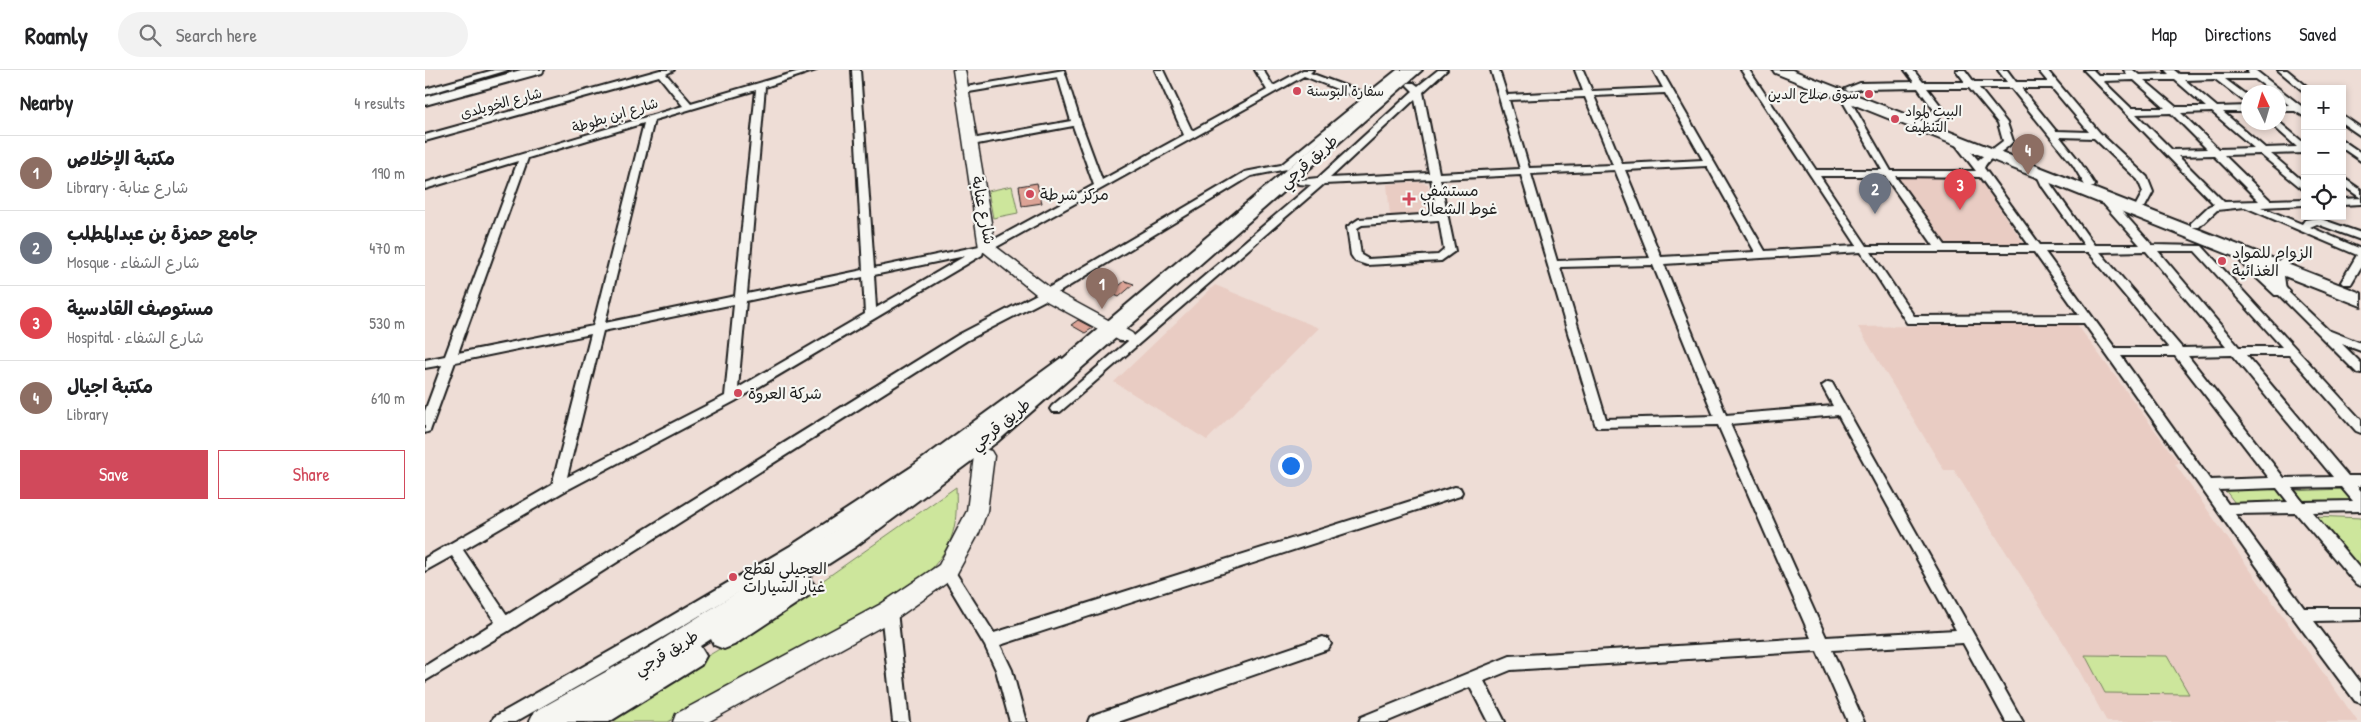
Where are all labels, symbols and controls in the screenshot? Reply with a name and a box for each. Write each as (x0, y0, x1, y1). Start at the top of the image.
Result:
search box (118, 12, 468, 57)
text: Roamly (25, 19, 88, 51)
icon: search (136, 21, 164, 49)
text: Search here (176, 22, 257, 48)
text: Map (2152, 22, 2177, 47)
text: Directions (2205, 22, 2271, 47)
text: Saved (2299, 22, 2336, 47)
place label: سفارة البوسنة (1307, 81, 1384, 100)
street label: شارع الخويلدى (458, 83, 544, 123)
place label: سوق صلاح الدين (1768, 84, 1859, 104)
marker: سفارة البوسنة (1291, 85, 1303, 97)
north arrow (2241, 85, 2286, 130)
map controls (2301, 85, 2346, 220)
button: + (2301, 85, 2346, 130)
text: Nearby (20, 88, 73, 117)
marker: سوق صلاح الدين (1863, 88, 1875, 100)
text: 4 results (354, 92, 405, 114)
street label: شارع ابن بطوطة (569, 92, 661, 138)
place label: البيت لمواد التنظيف (1905, 101, 1962, 136)
marker: البيت لمواد التنظيف (1889, 113, 1901, 125)
street label: طريق قرجي (1274, 129, 1345, 196)
button: − (2301, 130, 2346, 175)
pin: 4 (2012, 134, 2044, 175)
text: مكتبة الإخلاص (67, 145, 175, 171)
text: 1 (33, 162, 39, 184)
text: 190 m (372, 162, 405, 184)
pin: 3 (1944, 169, 1976, 210)
pin: 2 (1859, 173, 1891, 214)
street label: شارع عنابة (966, 174, 1001, 246)
button: locate (2301, 175, 2346, 220)
text: Library · شارع عنابة (67, 176, 188, 198)
place label: مستشفي غوط الشعال (1420, 179, 1497, 219)
place label: مركز شرطة (1040, 183, 1109, 205)
marker: مركز شرطة (1024, 188, 1036, 200)
marker: مستشفي غوط الشعال (1402, 192, 1416, 206)
text: جامع حمزة بن عبدالمطلب (67, 220, 258, 246)
text: 2 (32, 237, 40, 259)
text: 470 m (369, 237, 405, 259)
place label: الزوام للمواد الغذائية (2232, 241, 2313, 281)
text: Mosque · شارع الشفاء (67, 251, 200, 273)
marker: الزوام للمواد الغذائية (2216, 255, 2228, 267)
pin: 1 (1086, 268, 1118, 309)
text: مستوصف القادسية (67, 295, 214, 321)
text: 3 (32, 312, 40, 334)
text: 530 m (369, 312, 405, 334)
text: Hospital · شارع الشفاء (67, 326, 204, 348)
text: مكتبة اجيال (67, 373, 153, 399)
place label: شركة العروة (748, 382, 822, 404)
text: 4 (33, 387, 39, 409)
text: 610 m (371, 387, 405, 409)
marker: شركة العروة (732, 387, 744, 399)
street label: طريق قرجي (965, 393, 1037, 458)
text: Library (67, 403, 109, 425)
button: Save (20, 450, 208, 499)
button: Share (218, 450, 405, 499)
your location (1278, 453, 1304, 479)
place label: العجيلي لقطع غيار السيارات (743, 557, 827, 597)
marker: العجيلي لقطع غيار السيارات (727, 571, 739, 583)
street label: طريق قرجي (630, 624, 704, 683)

